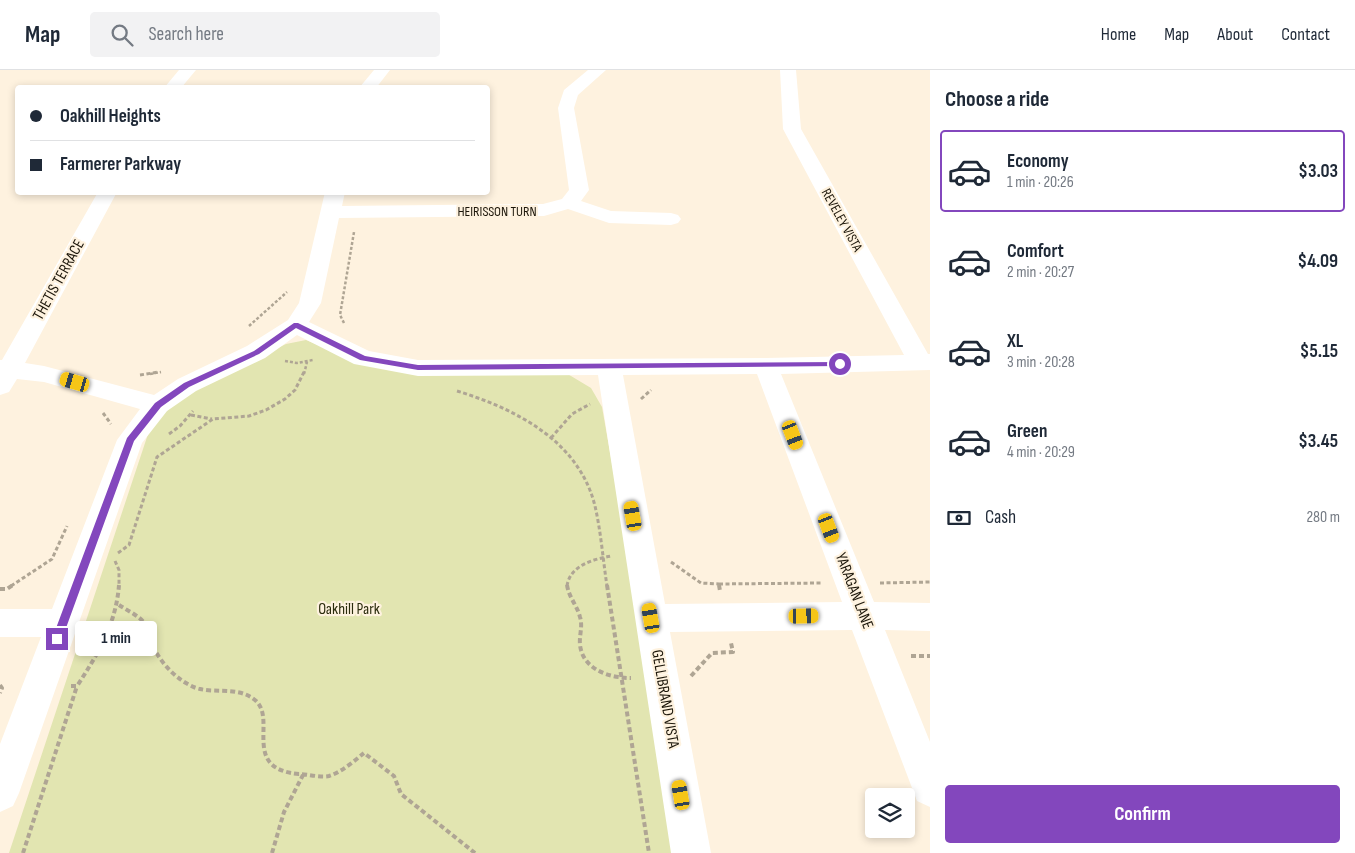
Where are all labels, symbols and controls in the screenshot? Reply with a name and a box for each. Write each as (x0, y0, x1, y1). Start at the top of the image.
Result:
search box (90, 12, 440, 57)
text: Map (25, 20, 60, 49)
icon: search (108, 21, 136, 49)
text: Search here (148, 23, 224, 46)
text: Home (1101, 24, 1136, 45)
text: Map (1164, 24, 1189, 45)
text: About (1217, 24, 1253, 45)
text: Contact (1281, 24, 1330, 45)
text: Choose a ride (945, 86, 1049, 113)
text: Oakhill Heights (60, 105, 161, 128)
icon: car (947, 149, 992, 194)
text: Economy (1007, 150, 1069, 173)
text: Farmerer Parkway (60, 153, 181, 176)
text: $3.03 (1298, 160, 1338, 183)
text: 1 min · 20:26 (1007, 173, 1074, 192)
street label: REVELEY VISTA (818, 186, 867, 255)
street label: HEIRISSON TURN (457, 203, 537, 220)
street label: THETIS TERRACE (29, 236, 89, 324)
icon: car (947, 239, 992, 284)
text: Comfort (1007, 240, 1064, 263)
text: $4.09 (1297, 250, 1338, 273)
text: 2 min · 20:27 (1007, 263, 1074, 282)
icon: car (947, 329, 992, 374)
text: XL (1007, 330, 1023, 353)
text: $5.15 (1300, 340, 1338, 363)
route start (829, 353, 851, 375)
text: 3 min · 20:28 (1007, 353, 1075, 372)
car (58, 371, 91, 393)
car (780, 418, 805, 452)
icon: car (947, 419, 992, 464)
text: Green (1007, 420, 1047, 443)
text: $3.45 (1298, 430, 1338, 453)
text: 4 min · 20:29 (1007, 443, 1075, 462)
car (623, 500, 642, 532)
icon: cash (945, 504, 973, 532)
text: Cash (985, 506, 1016, 529)
text: 280 m (1306, 508, 1340, 527)
car (816, 511, 841, 545)
street label: YARAGAN LANE (831, 550, 877, 632)
park label: Oakhill Park (318, 600, 380, 619)
car (641, 602, 660, 634)
car (788, 608, 819, 624)
callout: 1 min (74, 622, 157, 656)
route end (46, 628, 68, 650)
text: 1 min (101, 629, 131, 648)
street label: GELLIBRAND VISTA (647, 648, 683, 750)
car (671, 779, 690, 811)
button: Confirm (945, 785, 1340, 843)
map controls (865, 788, 915, 838)
button: layers (865, 788, 915, 838)

